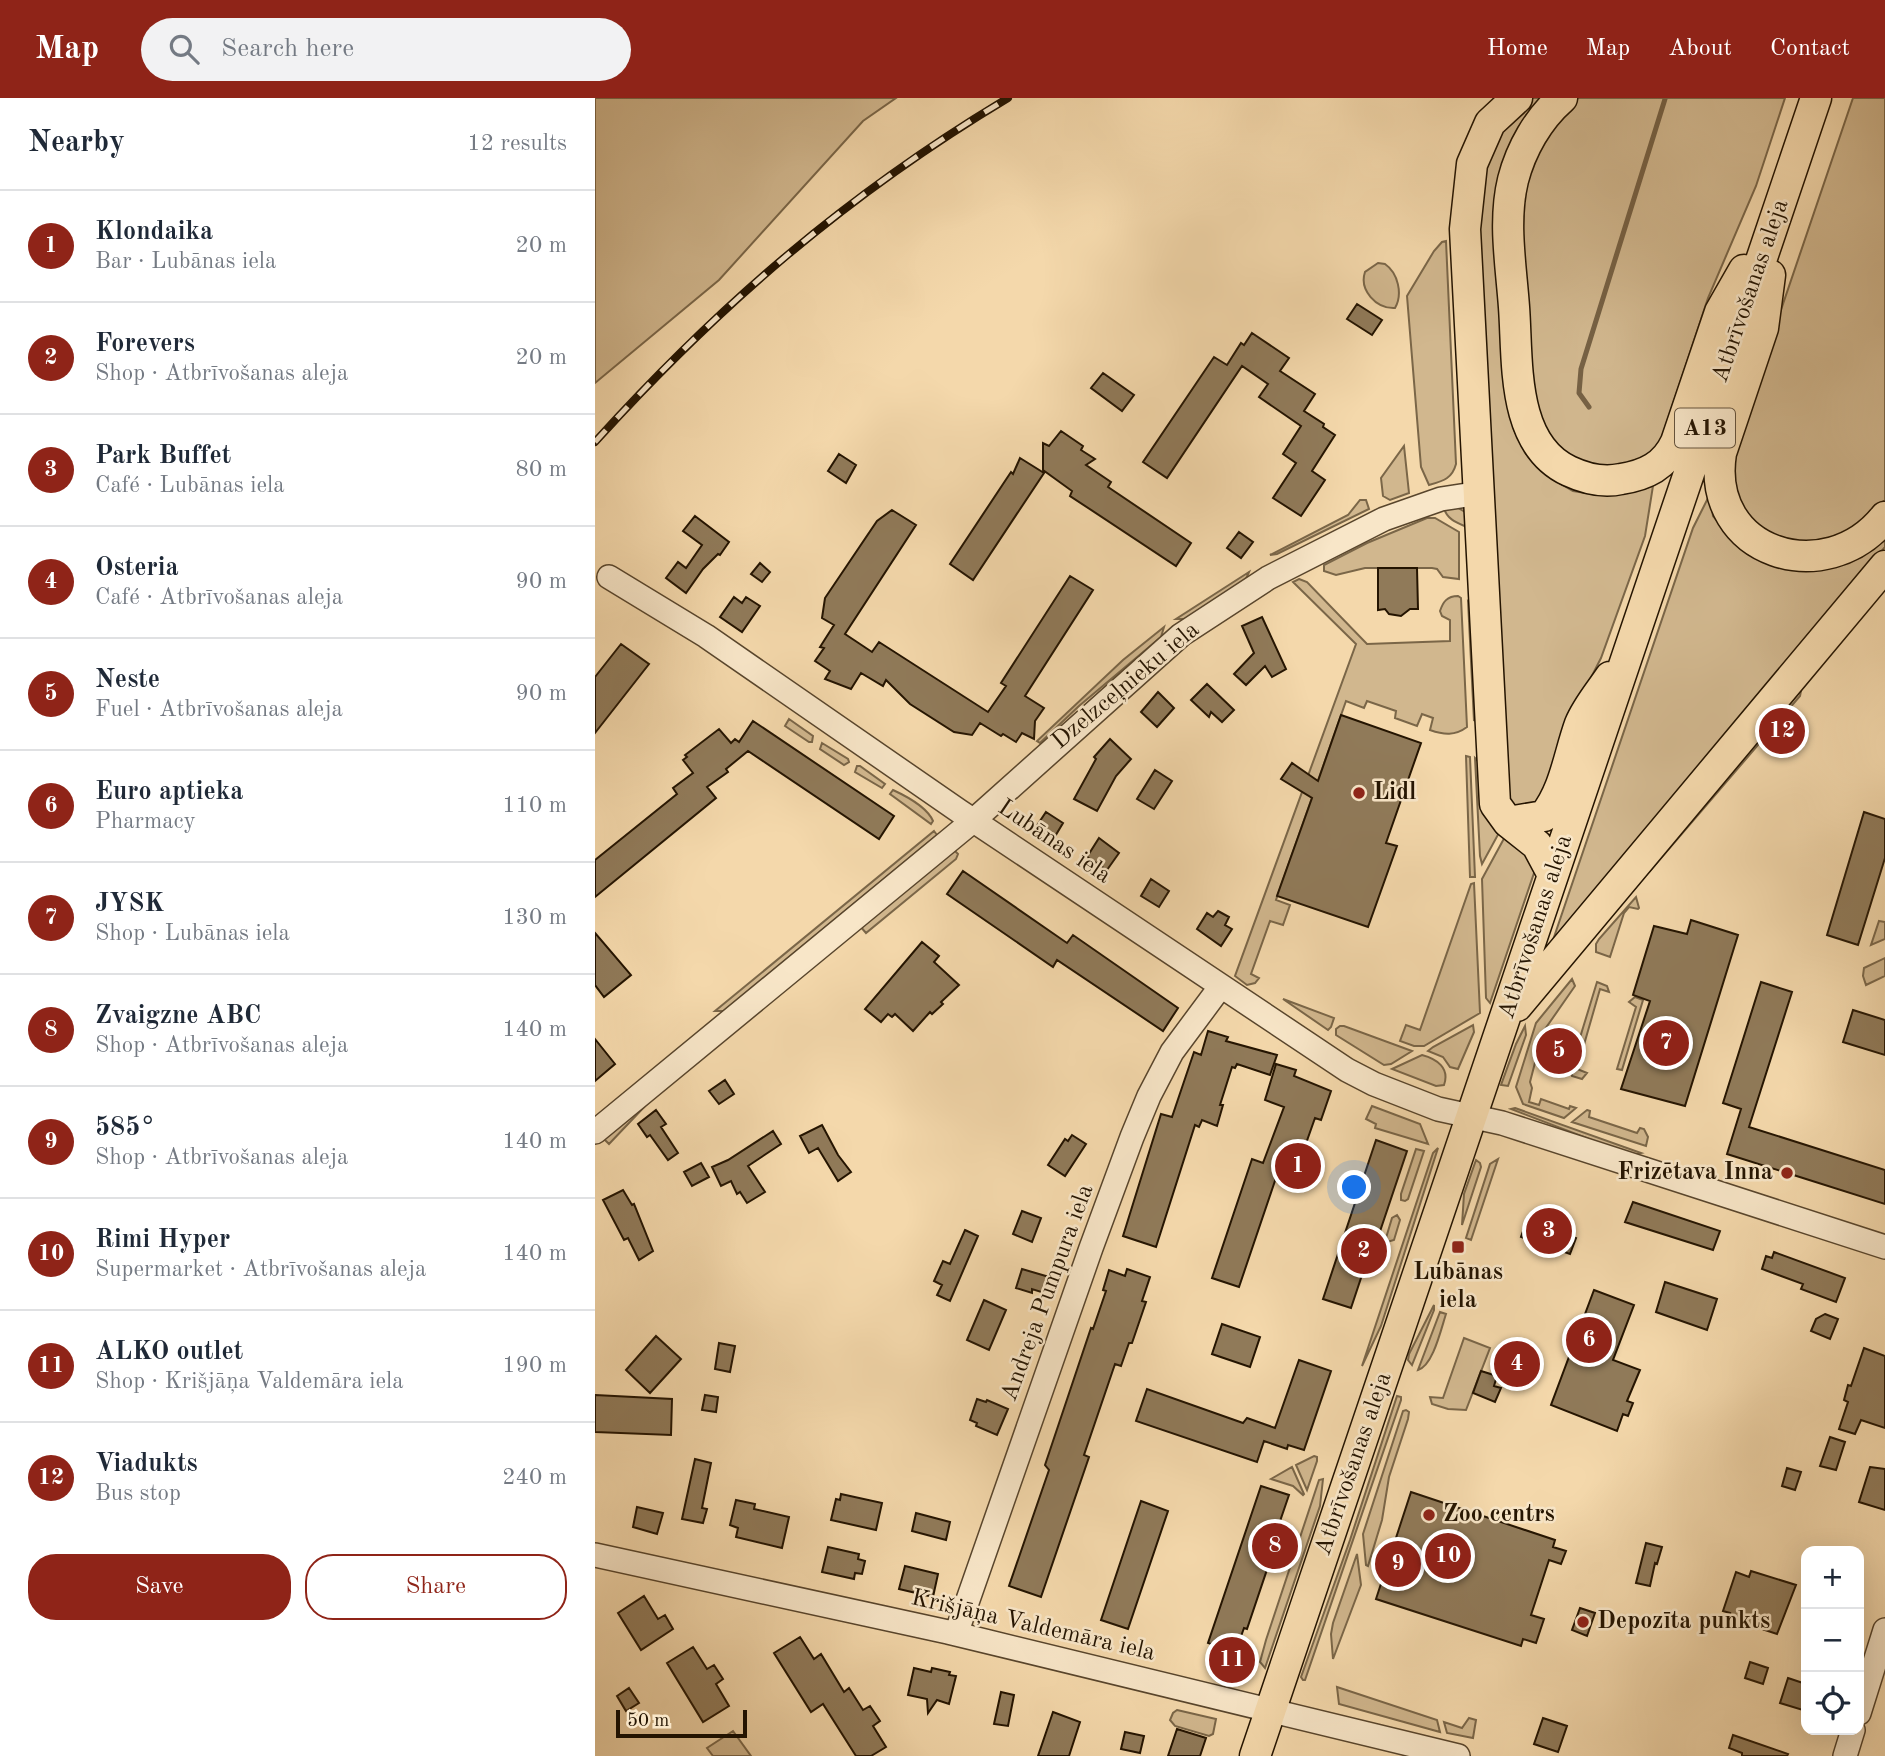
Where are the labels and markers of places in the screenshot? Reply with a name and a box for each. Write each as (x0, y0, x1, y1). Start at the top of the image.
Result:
pin: 12 (1759, 705, 1805, 757)
place label: Lidl (1373, 781, 1417, 805)
marker: Lidl (1351, 785, 1367, 801)
pin: 7 (1643, 1017, 1689, 1069)
pin: 5 (1536, 1025, 1582, 1077)
pin: 1 (1275, 1140, 1321, 1192)
place label: Frizētava Inna (1617, 1161, 1773, 1185)
marker: Frizētava Inna (1779, 1165, 1795, 1181)
pin: 3 (1526, 1205, 1572, 1257)
pin: 2 (1341, 1225, 1387, 1277)
marker: Lubānas iela (1450, 1239, 1466, 1255)
place label: Lubānas iela (1413, 1261, 1503, 1313)
pin: 6 (1566, 1314, 1612, 1366)
pin: 4 (1494, 1338, 1540, 1390)
place label: Zoo centrs (1443, 1503, 1555, 1527)
marker: Zoo centrs (1421, 1507, 1437, 1523)
pin: 8 (1252, 1520, 1298, 1572)
pin: 10 (1425, 1530, 1471, 1582)
pin: 9 (1375, 1538, 1421, 1590)
place label: Depozīta punkts (1597, 1610, 1770, 1634)
marker: Depozīta punkts (1575, 1614, 1591, 1630)
pin: 11 (1209, 1634, 1255, 1686)

